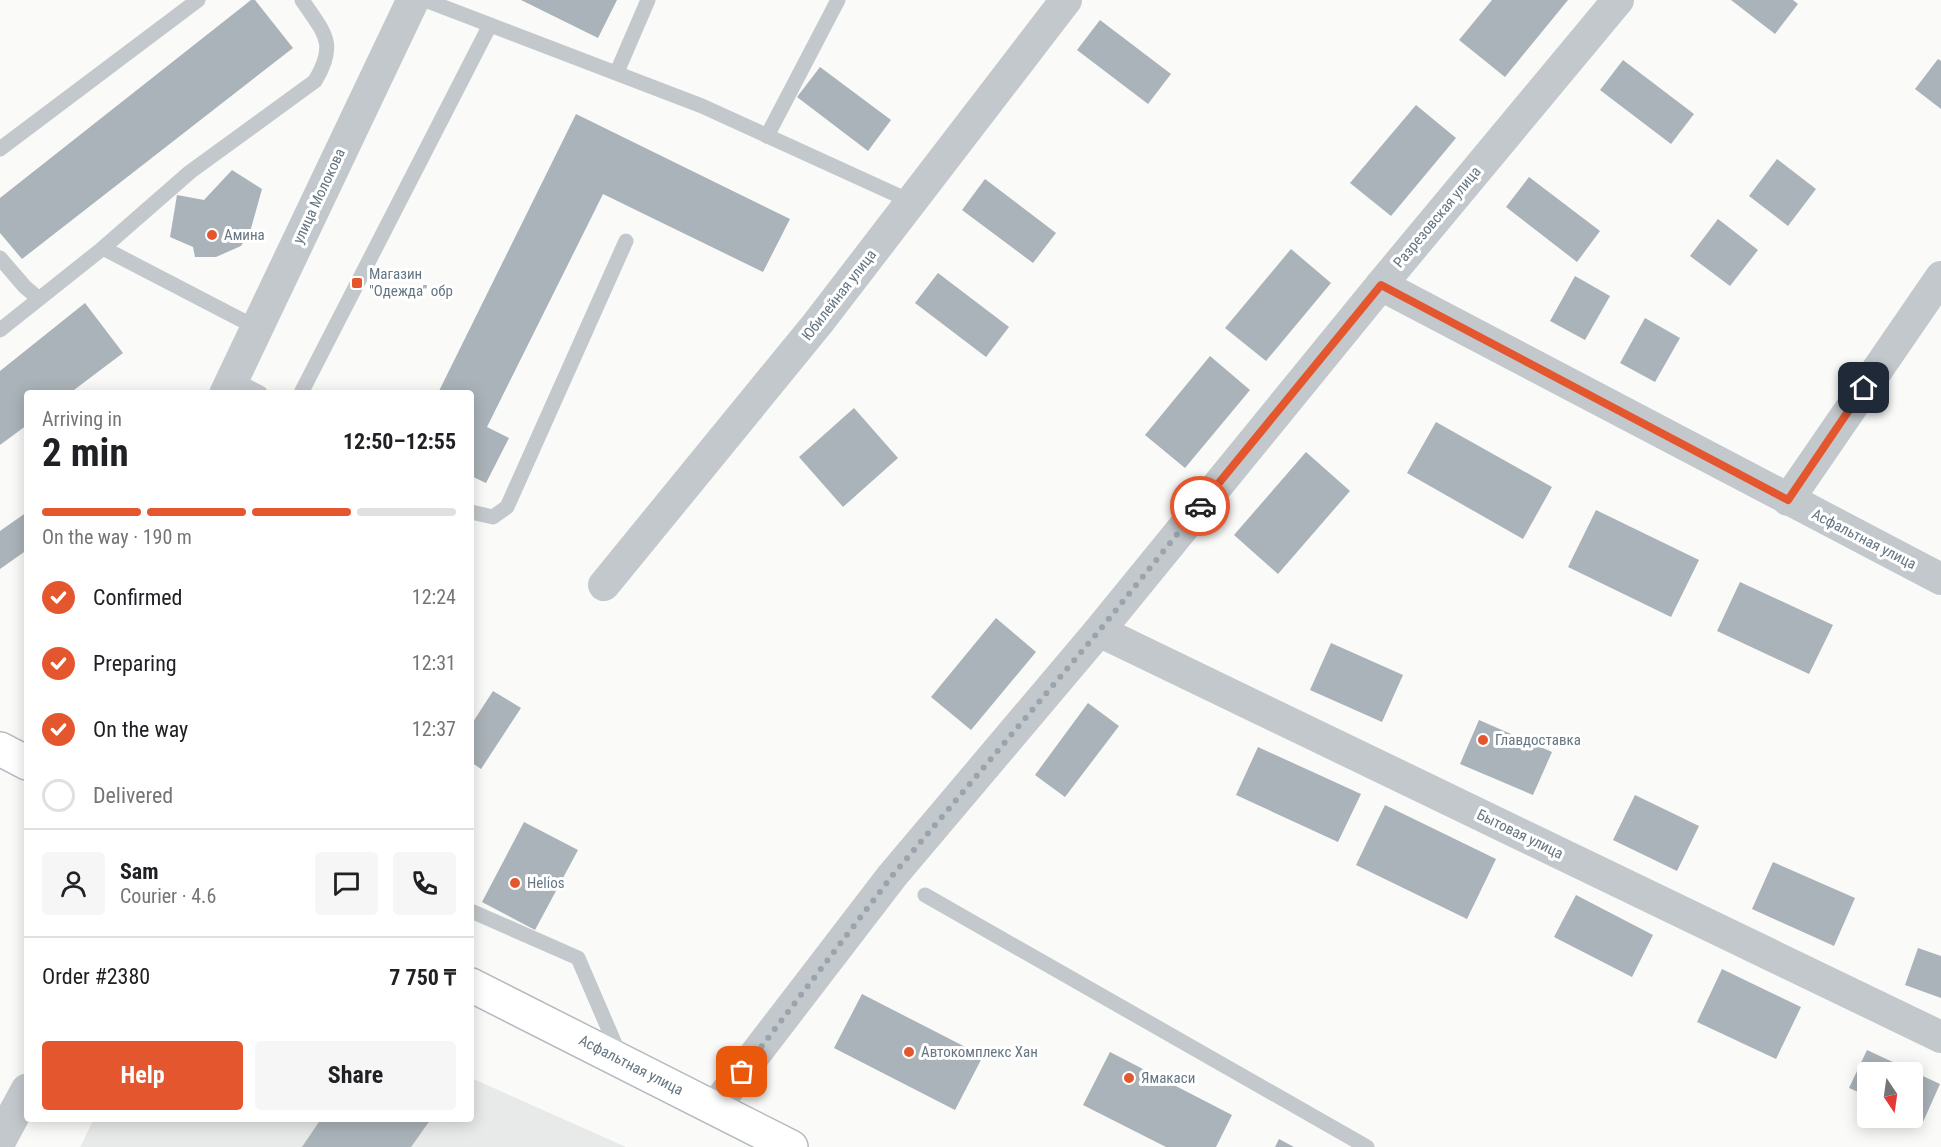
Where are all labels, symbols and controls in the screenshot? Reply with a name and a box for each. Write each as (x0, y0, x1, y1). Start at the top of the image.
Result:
street label: улица Молокова (289, 146, 349, 246)
street label: Разрезовская улица (1389, 163, 1485, 271)
place label: Амина (224, 226, 265, 244)
marker: Амина (205, 228, 219, 242)
street label: Юбилейная улица (798, 246, 880, 344)
place label: Магазин "Одежда" обр (369, 265, 453, 300)
marker: Магазин "Одежда" обр (350, 276, 364, 290)
pin (1838, 362, 1889, 413)
icon: home (1847, 371, 1880, 404)
text: Arriving in (42, 407, 122, 431)
text: 12:50–12:55 (343, 429, 456, 454)
text: 2 min (42, 430, 129, 476)
courier (1170, 476, 1230, 536)
icon: car (1184, 490, 1217, 523)
street label: Асфальтная улица (1809, 505, 1919, 573)
text: On the way · 190 m (42, 525, 192, 549)
icon: check (42, 581, 75, 614)
text: Confirmed (93, 585, 182, 610)
text: 12:24 (412, 585, 456, 609)
icon: check (42, 647, 75, 680)
text: Preparing (93, 651, 177, 676)
text: 12:31 (412, 651, 456, 675)
icon: check (42, 713, 75, 746)
text: On the way (93, 717, 188, 742)
text: 12:37 (412, 717, 456, 741)
place label: Главдоставка (1495, 731, 1581, 749)
marker: Главдоставка (1476, 733, 1490, 747)
text: Delivered (93, 783, 173, 808)
street label: Бытовая улица (1474, 805, 1566, 863)
button: person (42, 852, 105, 915)
button: chat (315, 852, 378, 915)
button: phone (393, 852, 456, 915)
text: Sam (120, 859, 159, 884)
place label: Helios (527, 874, 565, 892)
marker: Helios (508, 876, 522, 890)
text: Courier · 4.6 (120, 884, 216, 908)
text: Order #2380 (42, 964, 150, 989)
text: 7 750 ₸ (389, 965, 456, 990)
street label: Асфальтная улица (576, 1031, 686, 1099)
button: Help (42, 1041, 243, 1110)
button: Share (255, 1041, 456, 1110)
place label: Автокомплекс Хан (921, 1043, 1038, 1061)
marker: Автокомплекс Хан (902, 1045, 916, 1059)
pin (716, 1046, 767, 1097)
icon: bag (725, 1055, 758, 1088)
north arrow (1857, 1062, 1923, 1128)
map controls (1857, 1062, 1923, 1128)
place label: Ямакаси (1141, 1069, 1195, 1087)
marker: Ямакаси (1122, 1071, 1136, 1085)

